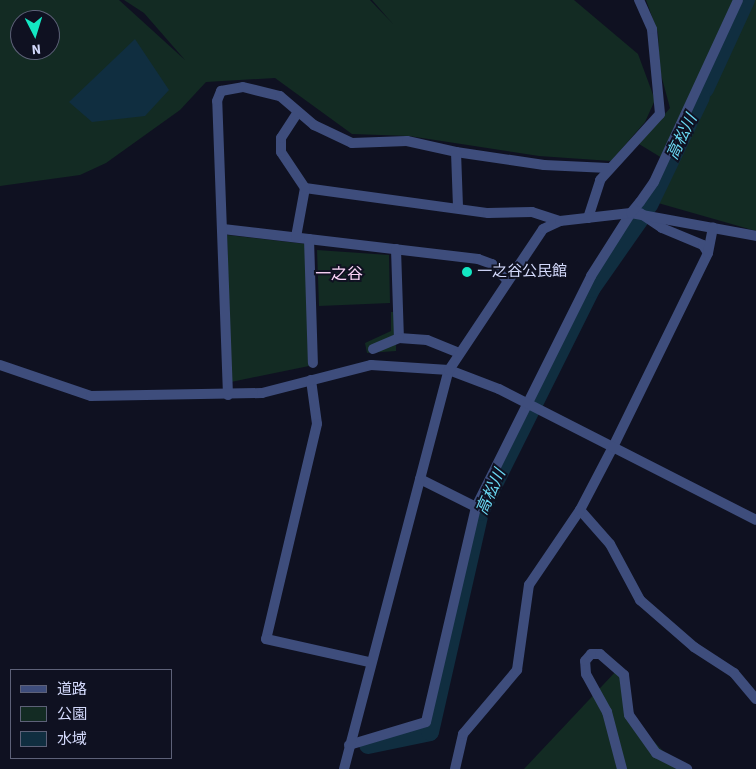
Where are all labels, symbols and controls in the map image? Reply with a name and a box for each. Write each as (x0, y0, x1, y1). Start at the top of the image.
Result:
north arrow (10, 10, 60, 60)
text: N (31, 39, 42, 59)
water label: 高松川 (663, 111, 701, 163)
place label: 一之谷公民館 (477, 263, 567, 281)
district label: 一之谷 (315, 264, 363, 284)
marker: 一之谷公民館 (461, 266, 473, 278)
water label: 高松川 (472, 466, 510, 518)
legend (10, 669, 172, 759)
text: 道路 (57, 679, 87, 700)
text: 公園 (57, 704, 87, 725)
text: 水域 (57, 729, 87, 750)

